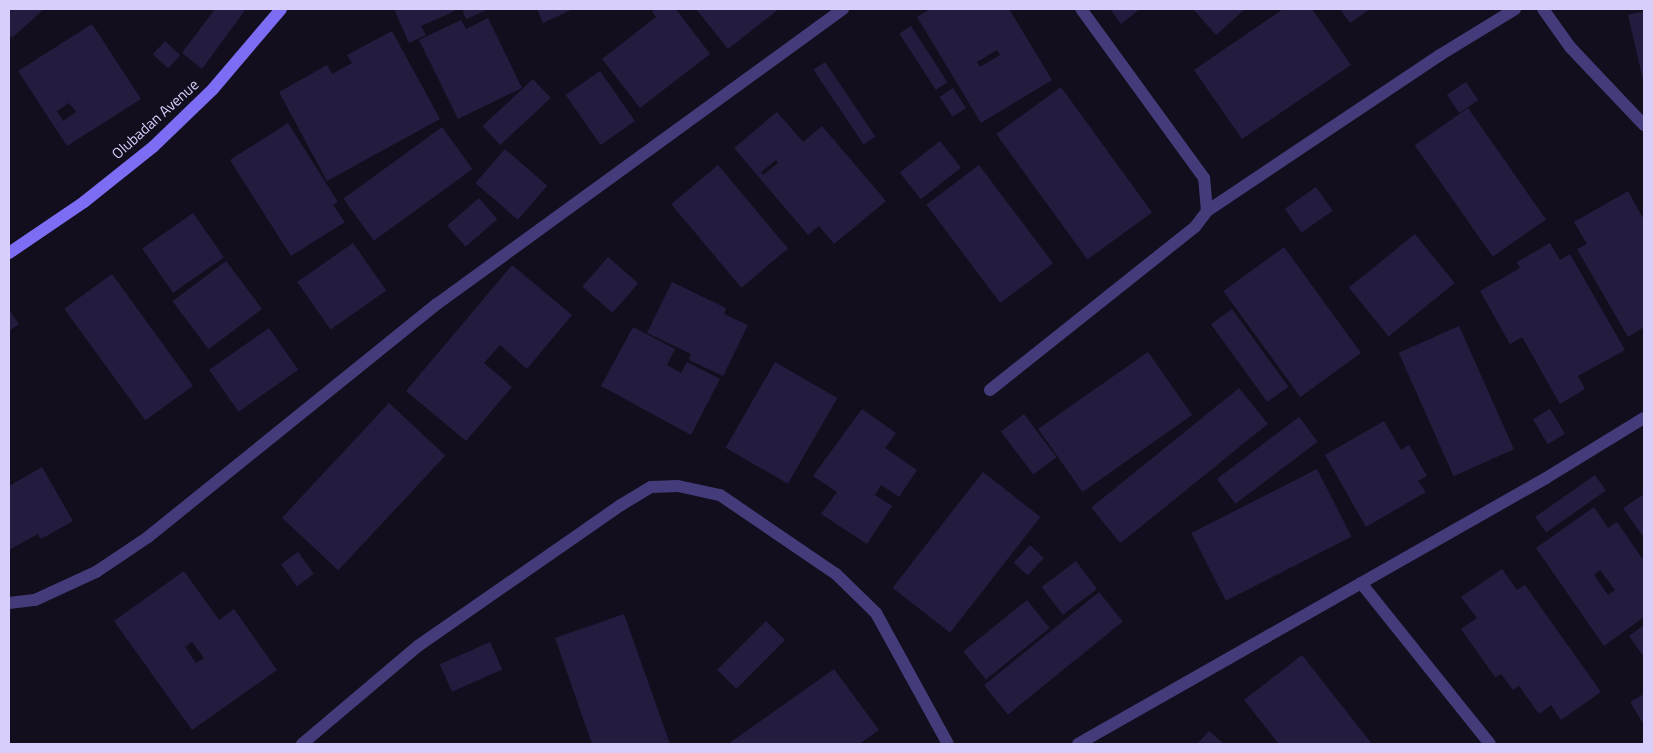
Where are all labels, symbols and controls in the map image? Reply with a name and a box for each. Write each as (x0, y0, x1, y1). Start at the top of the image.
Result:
street label: Olubadan Avenue (108, 75, 202, 163)

